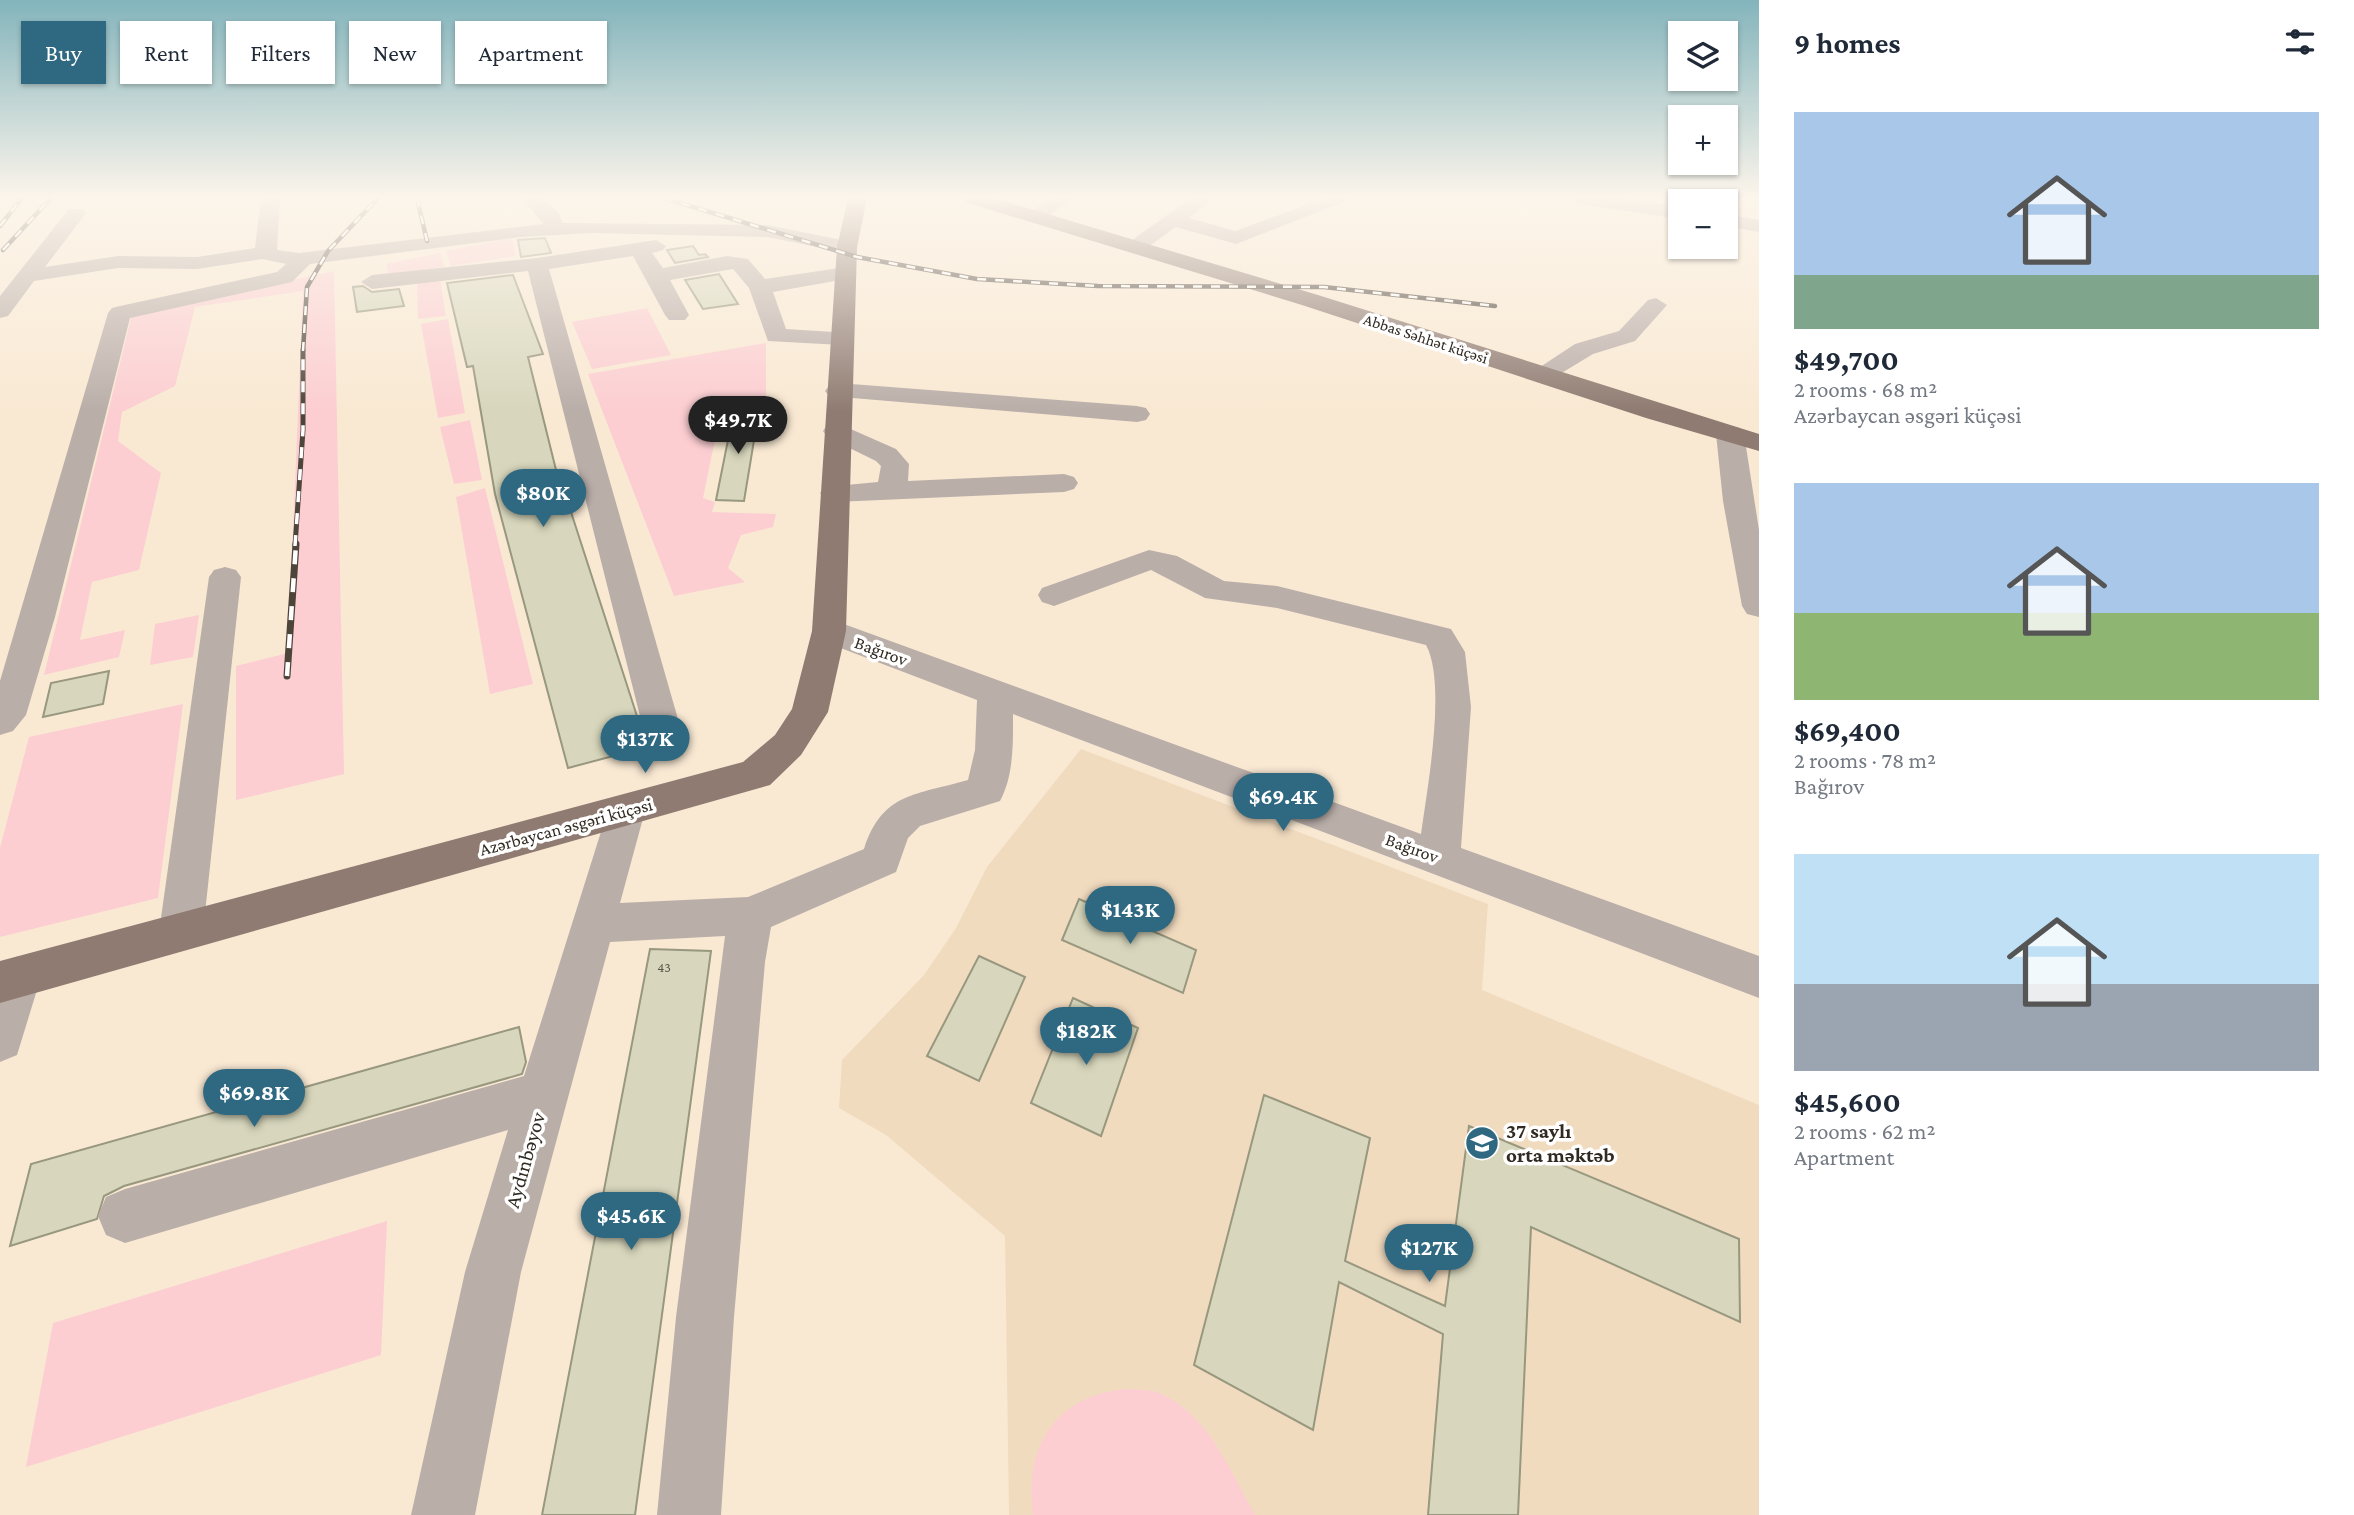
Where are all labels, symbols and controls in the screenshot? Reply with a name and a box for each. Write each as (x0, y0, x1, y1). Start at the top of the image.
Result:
chip: Buy (21, 21, 106, 84)
chip: Rent (120, 21, 212, 84)
chip: Filters (226, 21, 335, 84)
chip: New (349, 21, 441, 84)
chip: Apartment (455, 21, 607, 84)
map controls (1668, 21, 1738, 259)
button: layers (1668, 21, 1738, 91)
icon: filters (2281, 23, 2319, 61)
text: 9 homes (1794, 26, 1901, 59)
button: + (1668, 105, 1738, 175)
icon: home (1994, 157, 2120, 283)
button: − (1668, 189, 1738, 259)
street label: Abbas Səhhət küçəsi (1361, 310, 1490, 368)
text: $49,700 (1794, 343, 1899, 376)
text: 2 rooms · 68 m² (1794, 376, 1937, 402)
pin: $49.7K (681, 396, 795, 456)
text: Azərbaycan əsgəri küçəsi (1794, 402, 2021, 428)
text: $49.7K (704, 406, 772, 432)
pin: $80K (502, 470, 584, 529)
text: $80K (516, 479, 570, 505)
icon: home (1994, 528, 2120, 654)
street label: Bağırov (852, 632, 911, 670)
text: $69,400 (1794, 714, 1901, 747)
pin: $137K (596, 716, 694, 775)
text: $137K (617, 725, 673, 751)
text: 2 rooms · 78 m² (1794, 747, 1936, 773)
text: Bağırov (1794, 773, 1864, 799)
pin: $69.4K (1226, 774, 1340, 833)
text: $69.4K (1249, 783, 1317, 809)
street label: Azərbaycan əsgəri küçəsi (477, 794, 655, 860)
street label: Bağırov (1383, 829, 1442, 867)
pin: $143K (1081, 886, 1179, 946)
text: $143K (1101, 896, 1159, 922)
icon: home (1994, 899, 2120, 1025)
house number: 43 (657, 959, 671, 975)
pin: $182K (1037, 1007, 1135, 1067)
text: $182K (1056, 1017, 1116, 1043)
pin: $69.8K (197, 1070, 311, 1129)
text: $69.8K (219, 1079, 289, 1105)
text: $45,600 (1794, 1085, 1901, 1118)
street label: Aydınbəyov (500, 1109, 550, 1211)
text: 2 rooms · 62 m² (1794, 1118, 1935, 1144)
place label: 37 saylı orta məktəb (1506, 1119, 1615, 1167)
school or university icon: 37 saylı orta məktəb (1463, 1124, 1501, 1162)
text: Apartment (1794, 1144, 1894, 1170)
pin: $45.6K (574, 1192, 688, 1252)
text: $45.6K (597, 1202, 665, 1228)
pin: $127K (1380, 1224, 1478, 1284)
text: $127K (1400, 1234, 1458, 1260)

